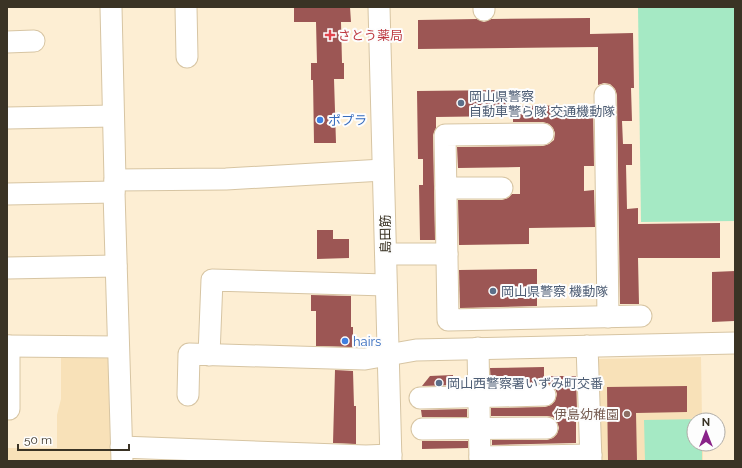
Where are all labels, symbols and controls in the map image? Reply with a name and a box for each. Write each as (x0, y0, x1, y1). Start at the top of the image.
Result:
place label: さとう薬局 (338, 28, 403, 43)
marker: さとう薬局 (325, 30, 335, 40)
place label: 岡山県警察 自動車警ら隊 交通機動隊 (469, 89, 615, 119)
marker: 岡山県警察 自動車警ら隊 交通機動隊 (456, 98, 466, 108)
place label: ポプラ (328, 113, 367, 128)
marker: ポプラ (315, 115, 325, 125)
street label: 島田筋 (378, 214, 393, 254)
place label: 岡山県警察 機動隊 (501, 284, 608, 299)
marker: 岡山県警察 機動隊 (488, 286, 498, 296)
place label: hairs (353, 334, 381, 349)
marker: hairs (340, 336, 350, 346)
place label: 岡山西警察署いずみ町交番 (447, 376, 603, 391)
marker: 岡山西警察署いずみ町交番 (434, 378, 444, 388)
place label: 伊島幼稚園 (554, 407, 619, 422)
marker: 伊島幼稚園 (622, 409, 632, 419)
north arrow (686, 412, 726, 452)
text: N (702, 416, 710, 429)
scale bar (18, 426, 129, 452)
text: 50 m (24, 433, 52, 447)

